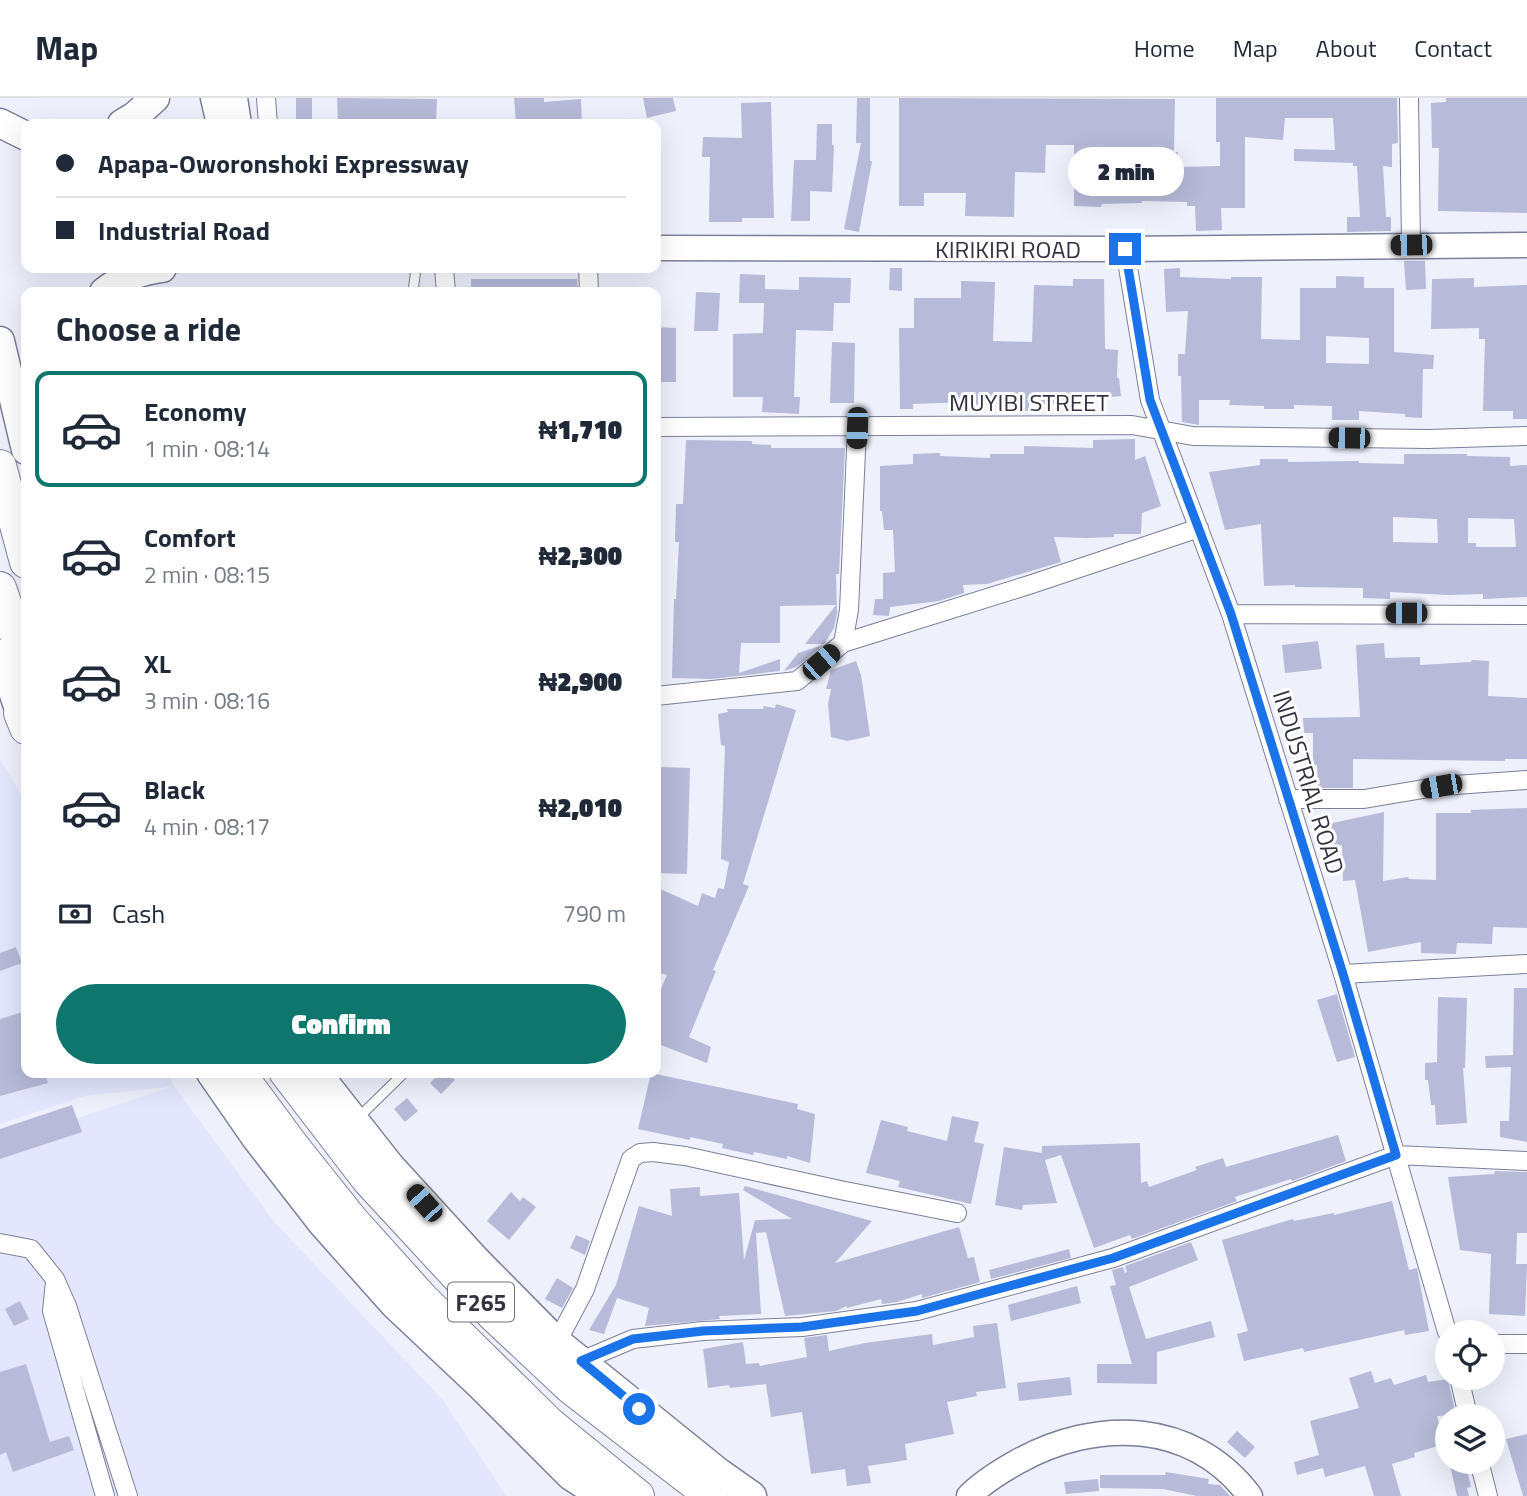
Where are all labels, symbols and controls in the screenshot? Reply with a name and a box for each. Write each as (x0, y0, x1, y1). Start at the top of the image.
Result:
text: Map (35, 23, 98, 73)
text: Home (1134, 30, 1195, 66)
text: Map (1233, 30, 1278, 66)
text: About (1316, 30, 1376, 66)
text: Contact (1414, 30, 1492, 66)
text: Apapa-Oworonshoki Expressway (98, 144, 469, 183)
callout: 2 min (1067, 148, 1183, 197)
text: 2 min (1097, 154, 1155, 189)
text: Industrial Road (98, 211, 270, 250)
street label: KIRIKIRI ROAD (935, 231, 1081, 267)
route end (1109, 233, 1141, 265)
car (1390, 234, 1433, 256)
text: Choose a ride (56, 305, 241, 353)
street label: MUYIBI STREET (949, 384, 1109, 420)
text: Economy (144, 392, 246, 431)
icon: car (60, 398, 123, 461)
car (846, 407, 869, 449)
text: ₦1,710 (539, 410, 622, 449)
car (1328, 427, 1371, 449)
text: 1 min · 08:14 (144, 431, 270, 466)
text: Comfort (144, 518, 236, 557)
icon: car (60, 524, 123, 587)
text: ₦2,300 (539, 536, 622, 575)
text: 2 min · 08:15 (144, 557, 270, 592)
car (1386, 603, 1428, 624)
car (799, 640, 844, 684)
text: XL (144, 644, 171, 683)
icon: car (60, 650, 123, 713)
text: ₦2,900 (539, 662, 622, 701)
text: 3 min · 08:16 (144, 683, 270, 718)
street label: INDUSTRIAL ROAD (1264, 686, 1354, 878)
text: Black (144, 770, 205, 809)
car (1419, 772, 1464, 800)
icon: car (60, 776, 123, 839)
text: ₦2,010 (539, 788, 622, 827)
text: 4 min · 08:17 (144, 809, 270, 844)
text: Cash (112, 894, 165, 933)
icon: cash (56, 895, 94, 933)
text: 790 m (563, 896, 626, 931)
button: Confirm (56, 984, 626, 1064)
car (403, 1180, 446, 1226)
road number: F265 (448, 1282, 514, 1322)
map controls (1435, 1320, 1505, 1474)
button: locate (1435, 1320, 1505, 1390)
route start (623, 1393, 655, 1425)
button: layers (1435, 1404, 1505, 1474)

